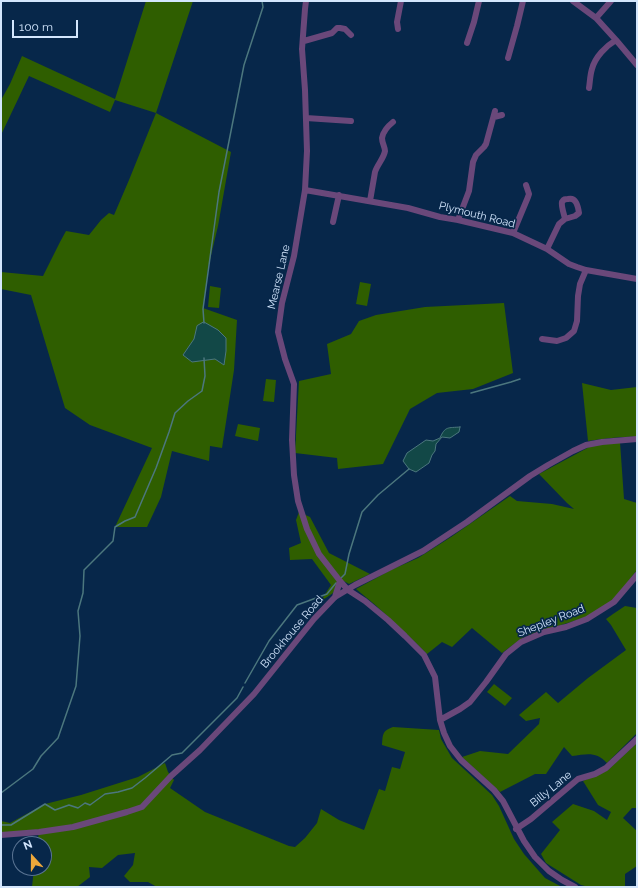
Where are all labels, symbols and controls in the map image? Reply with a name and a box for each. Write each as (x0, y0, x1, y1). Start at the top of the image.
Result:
scale bar (14, 12, 80, 38)
text: 100 m (19, 20, 53, 34)
street label: Plymouth Road (438, 199, 516, 231)
street label: Mearse Lane (265, 243, 293, 311)
street label: Brookhouse Road (258, 593, 326, 671)
street label: Shepley Road (516, 602, 586, 640)
street label: Billy Lane (528, 768, 574, 810)
north arrow (12, 836, 52, 876)
text: N (22, 838, 34, 853)

